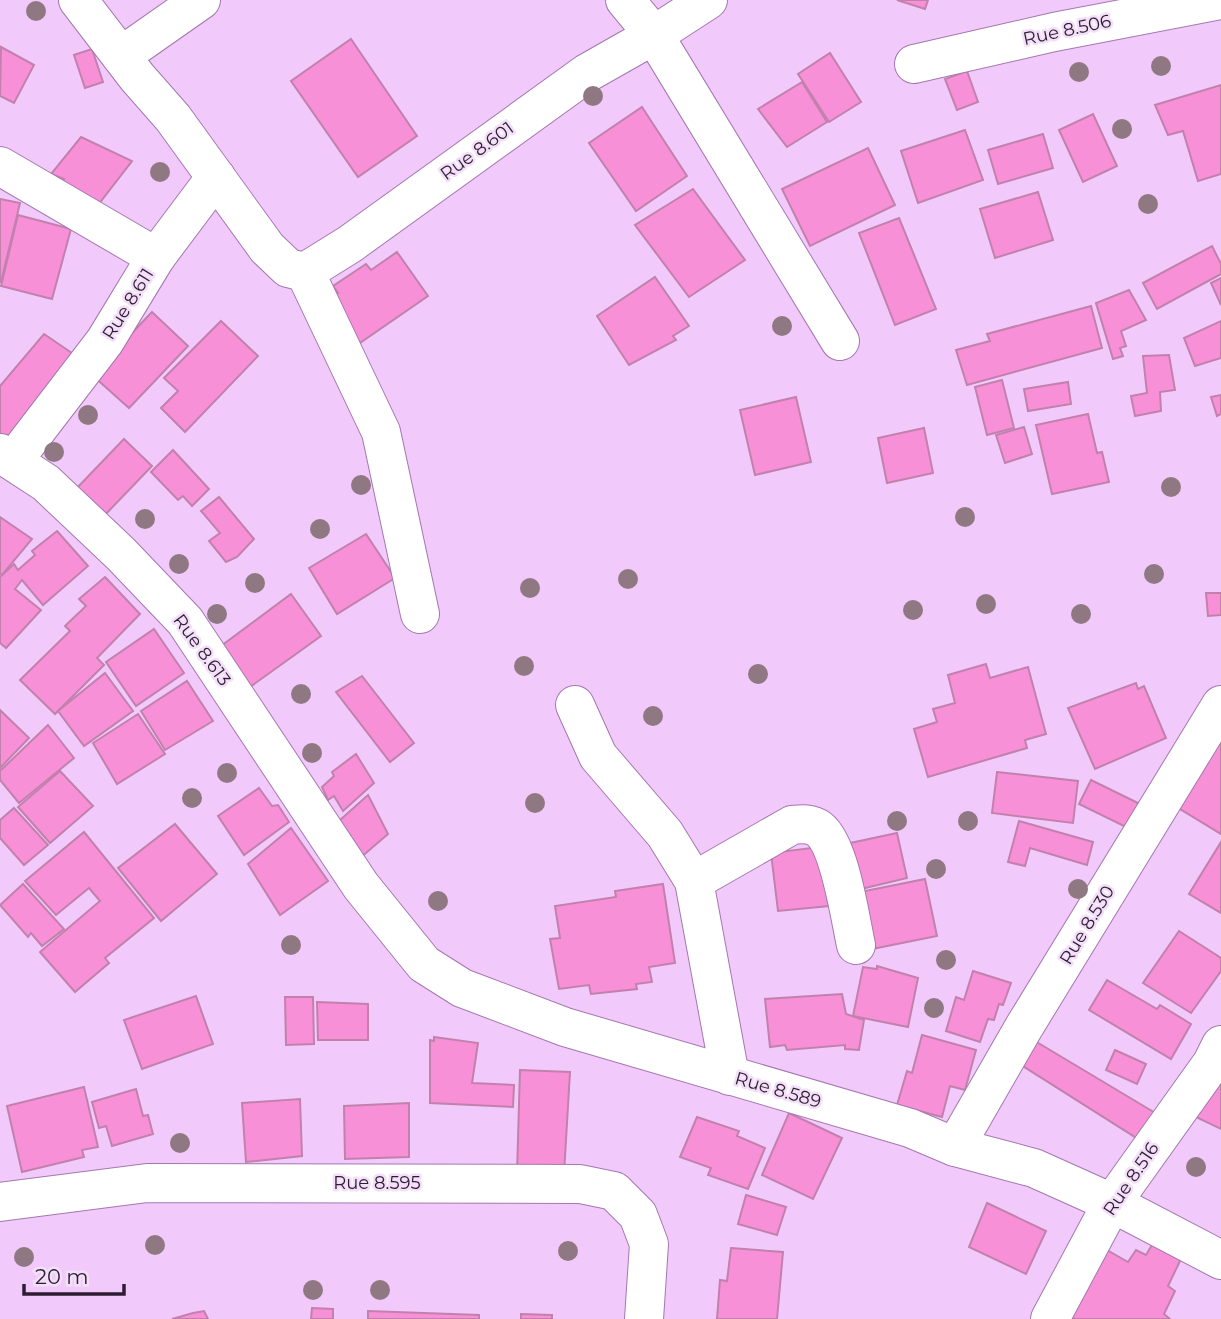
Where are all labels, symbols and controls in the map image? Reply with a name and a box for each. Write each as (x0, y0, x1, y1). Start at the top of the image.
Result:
street label: Rue 8.506 (1021, 10, 1113, 50)
street label: Rue 8.601 (436, 117, 518, 185)
street label: Rue 8.611 (97, 264, 159, 344)
street label: Rue 8.613 (169, 610, 235, 690)
street label: Rue 8.530 (1055, 881, 1119, 969)
street label: Rue 8.589 (732, 1067, 824, 1113)
street label: Rue 8.516 (1098, 1138, 1164, 1220)
street label: Rue 8.595 (333, 1172, 421, 1194)
scale bar (24, 1252, 124, 1296)
text: 20 m (35, 1264, 89, 1289)

